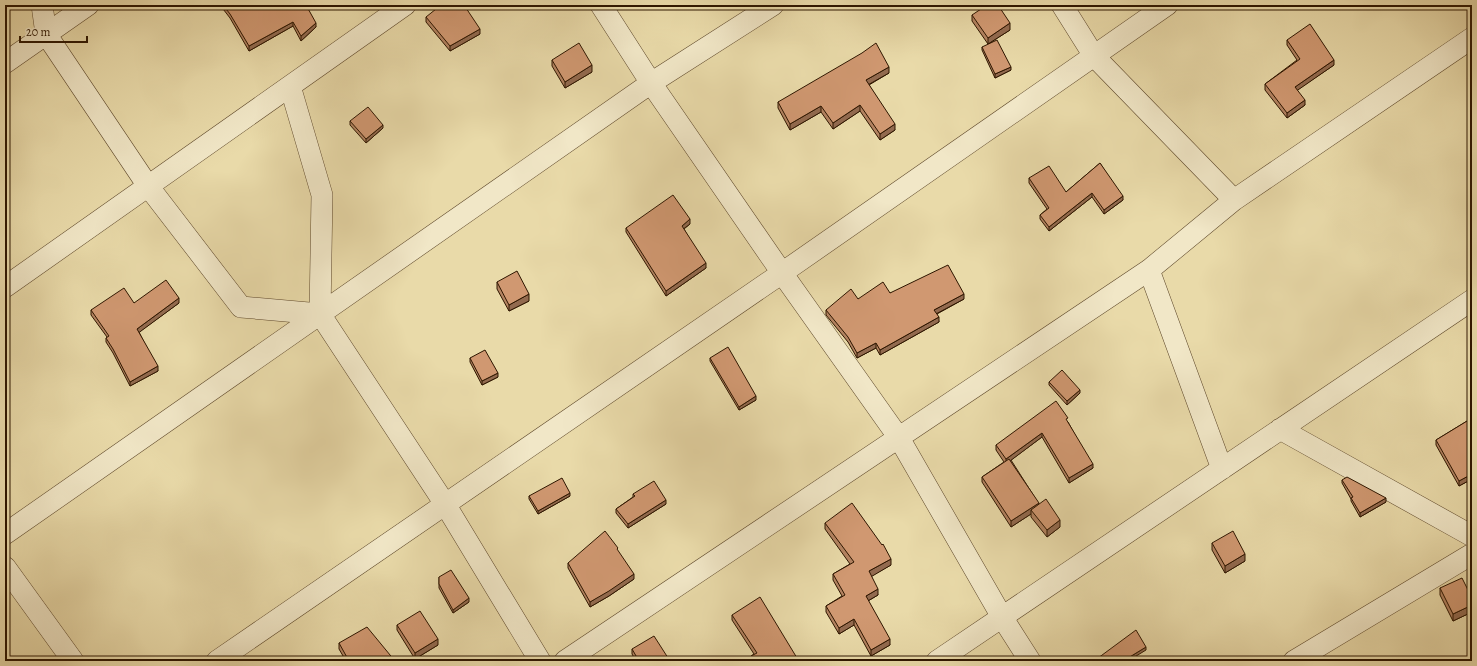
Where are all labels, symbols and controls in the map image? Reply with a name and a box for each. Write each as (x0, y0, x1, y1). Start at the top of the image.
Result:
scale bar (20, 18, 87, 44)
text: 20 m (26, 24, 50, 40)

